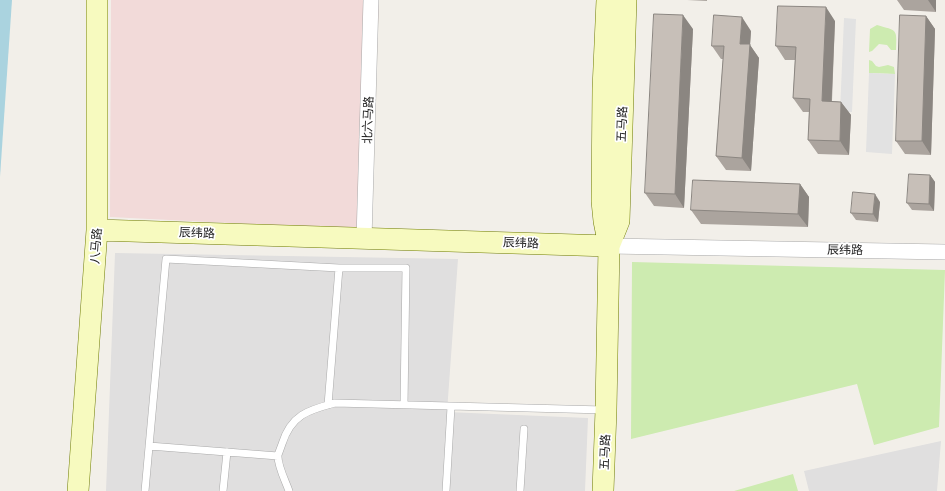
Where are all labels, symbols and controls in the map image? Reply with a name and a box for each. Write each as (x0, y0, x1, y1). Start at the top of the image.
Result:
street label: 北六马路 (360, 96, 376, 144)
street label: 五马路 (614, 106, 630, 142)
street label: 辰纬路 (179, 225, 215, 241)
street label: 八马路 (88, 228, 104, 264)
street label: 辰纬路 (503, 235, 539, 251)
street label: 辰纬路 (827, 242, 863, 258)
street label: 五马路 (597, 434, 613, 470)

